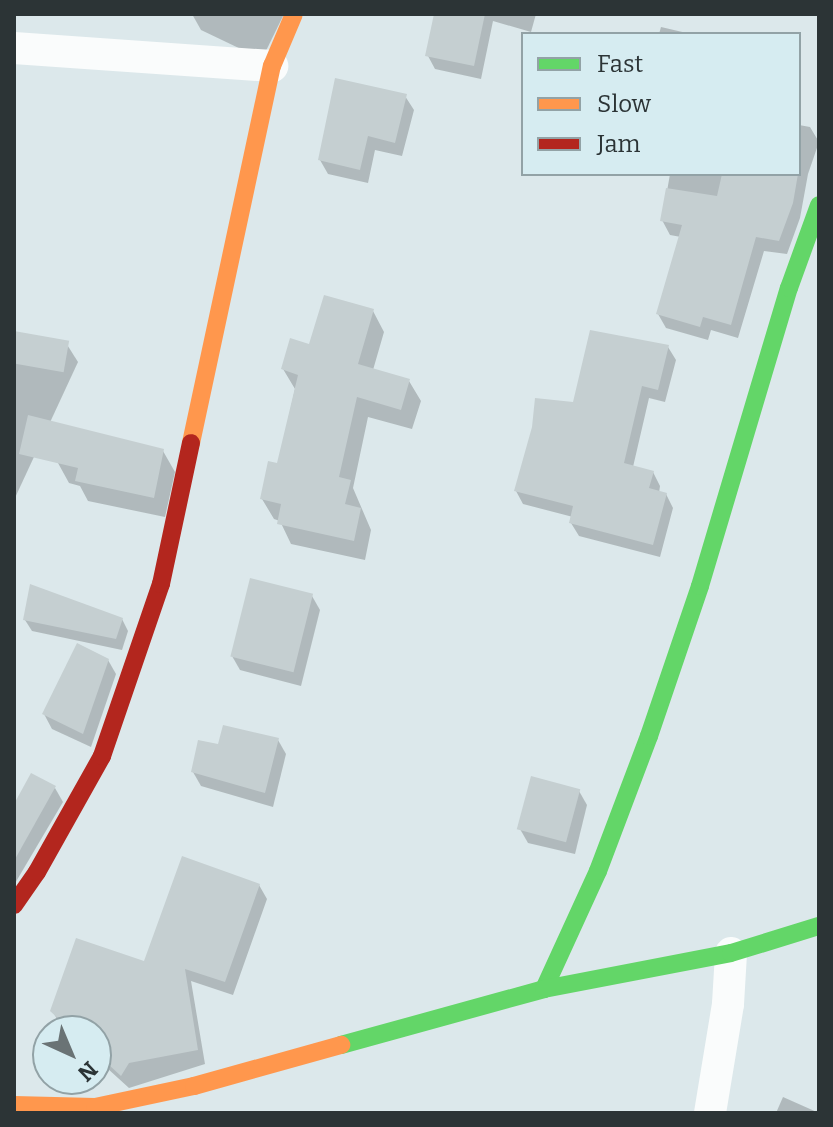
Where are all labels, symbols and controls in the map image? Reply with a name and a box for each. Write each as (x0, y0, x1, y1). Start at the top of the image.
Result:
legend (521, 32, 801, 176)
text: Fast (597, 50, 643, 78)
text: Slow (597, 90, 651, 118)
text: Jam (597, 130, 640, 158)
north arrow (32, 1015, 112, 1095)
text: N (72, 1056, 103, 1087)

